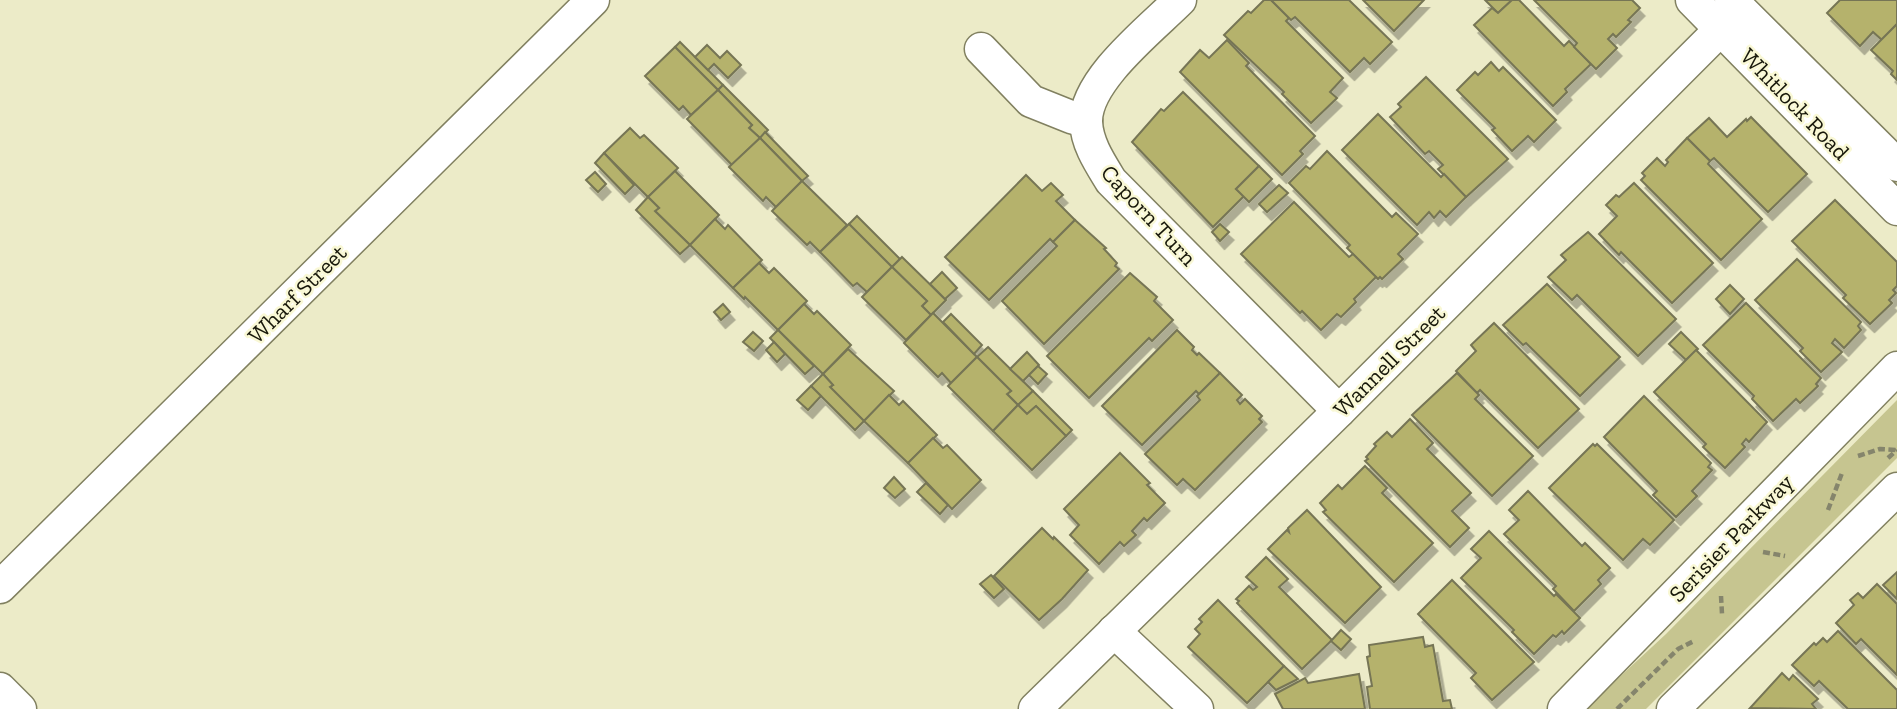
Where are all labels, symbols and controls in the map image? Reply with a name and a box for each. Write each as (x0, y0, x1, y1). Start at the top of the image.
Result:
street label: Whitlock Road (1735, 42, 1856, 166)
street label: Caporn Turn (1095, 159, 1203, 271)
street label: Wharf Street (242, 238, 353, 349)
street label: Wannell Street (1327, 299, 1451, 423)
street label: Serisier Parkway (1663, 468, 1799, 608)

